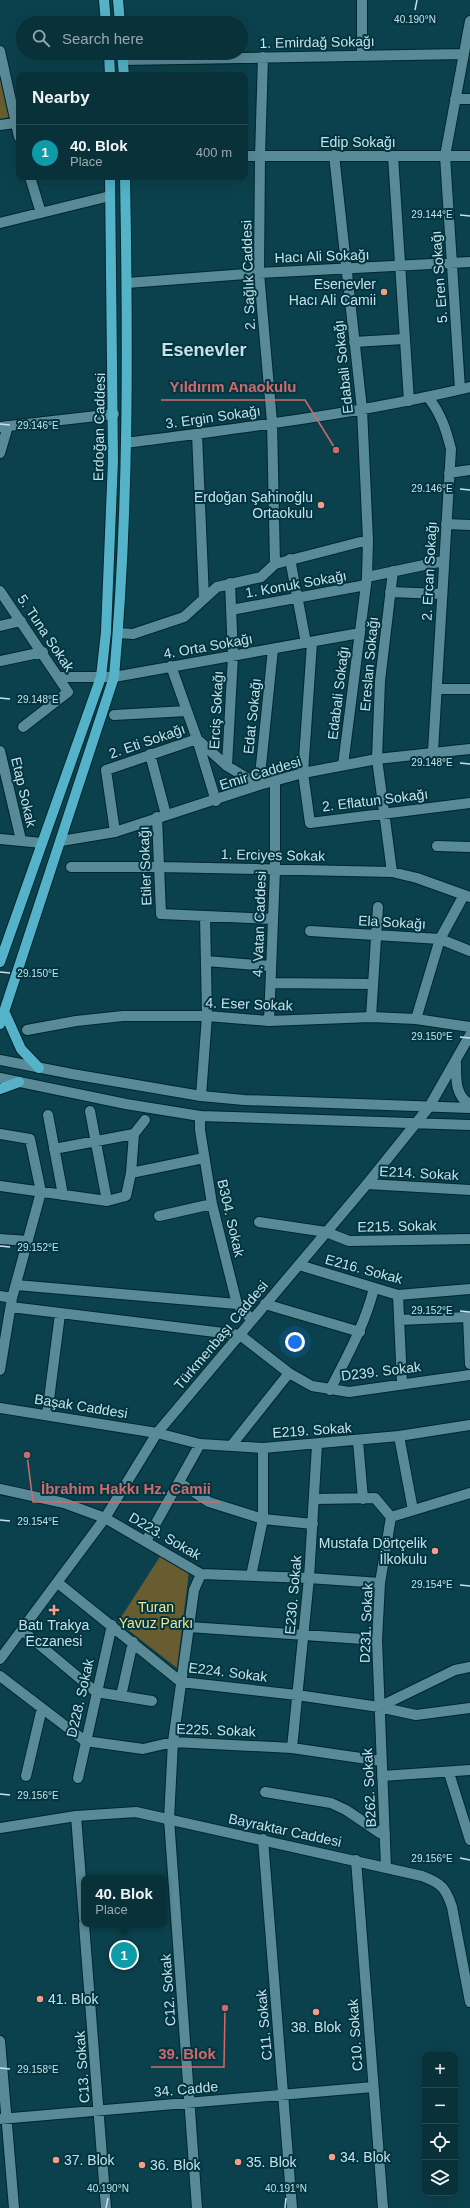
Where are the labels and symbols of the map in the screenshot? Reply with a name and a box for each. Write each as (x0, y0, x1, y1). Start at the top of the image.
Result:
text: 40.190°N (394, 14, 436, 25)
street label: 1. Emirdağ Sokağı (259, 33, 375, 51)
street label: Edip Sokağı (320, 134, 396, 150)
text: 29.144°E (411, 209, 453, 220)
street label: 2. Sağlık Caddesi (238, 220, 258, 330)
street label: 5. Eren Sokağı (428, 230, 450, 324)
street label: Hacı Ali Sokağı (274, 246, 370, 266)
place label: Esenevler Hacı Ali Camii (289, 276, 376, 308)
marker: Esenevler Hacı Ali Camii (379, 287, 389, 297)
street label: Edabali Sokağı (330, 319, 356, 415)
district label: Esenevler (161, 340, 247, 360)
street label: Erdoğan Caddesi (90, 373, 108, 481)
callout: Yıldırım Anaokulu (161, 373, 305, 400)
text: Yıldırım Anaokulu (170, 378, 296, 395)
street label: 3. Ergin Sokağı (164, 402, 262, 432)
text: 29.146°E (17, 420, 59, 431)
text: 29.146°E (411, 483, 453, 494)
place label: Erdoğan Şahinoğlu Ortaokulu (194, 489, 313, 521)
marker: Erdoğan Şahinoğlu Ortaokulu (316, 500, 326, 510)
street label: 2. Ercan Sokağı (418, 521, 440, 621)
street label: 1. Konuk Sokağı (244, 567, 348, 601)
street label: 5. Tuna Sokak (14, 591, 78, 675)
street label: Ereslan Sokağı (357, 616, 381, 712)
street label: 4. Orta Sokağı (162, 630, 254, 662)
street label: Edabali Sokağı (324, 645, 352, 741)
street label: Erciş Sokağı (206, 670, 226, 750)
street label: Edat Sokağı (240, 677, 264, 755)
text: 29.148°E (17, 694, 59, 705)
street label: 2. Eti Sokağı (107, 721, 187, 761)
street label: Emir Caddesi (217, 753, 303, 793)
street label: Etap Sokak (8, 755, 40, 830)
text: 29.148°E (411, 757, 453, 768)
street label: 2. Eflatun Sokağı (321, 786, 429, 814)
street label: Etiler Sokağı (136, 826, 154, 906)
street label: 1. Erciyes Sokak (221, 846, 326, 864)
street label: 4. Vatan Caddesi (249, 871, 269, 977)
street label: Ela Sokağı (358, 912, 426, 932)
text: 29.150°E (17, 968, 59, 979)
street label: 4. Eser Sokak (205, 994, 294, 1014)
text: 29.150°E (411, 1031, 453, 1042)
street label: E214. Sokak (379, 1163, 460, 1183)
street label: B304. Sokak (214, 1178, 248, 1259)
street label: E215. Sokak (357, 1217, 438, 1235)
text: 29.152°E (17, 1242, 59, 1253)
street label: E216. Sokak (324, 1251, 405, 1287)
street label: Türkmenbaşı Caddesi (171, 1277, 271, 1393)
text: 29.152°E (411, 1305, 453, 1316)
your location (285, 1332, 305, 1352)
street label: D239. Sokak (340, 1358, 423, 1384)
street label: Başak Caddesi (33, 1391, 129, 1421)
street label: E219. Sokak (272, 1419, 353, 1441)
callout: İbrahim Hakkı Hz. Camii (33, 1475, 219, 1502)
text: İbrahim Hakkı Hz. Camii (41, 1480, 211, 1497)
street label: D223. Sokak (126, 1509, 205, 1563)
text: 29.154°E (17, 1516, 59, 1527)
place label: Mustafa Dörtçelik İlkokulu (319, 1535, 428, 1567)
marker: Mustafa Dörtçelik İlkokulu (430, 1546, 440, 1556)
street label: E230. Sokak (282, 1554, 305, 1635)
text: 29.154°E (411, 1579, 453, 1590)
street label: D231. Sokak (357, 1582, 375, 1663)
park label: Turan Yavuz Parkı (119, 1599, 193, 1631)
marker: Batı Trakya Eczanesi (49, 1605, 59, 1615)
place label: Batı Trakya Eczanesi (19, 1617, 90, 1649)
street label: D228. Sokak (63, 1656, 97, 1739)
street label: E224. Sokak (188, 1659, 269, 1685)
street label: E225. Sokak (176, 1721, 257, 1739)
street label: B262. Sokak (359, 1747, 379, 1828)
text: 29.156°E (17, 1790, 59, 1801)
street label: Bayraktar Caddesi (227, 1810, 343, 1850)
text: 29.156°E (411, 1853, 453, 1864)
pin: 1 (111, 1940, 137, 1970)
street label: C12. Sokak (157, 1952, 179, 2027)
street label: C11. Sokak (253, 1988, 275, 2061)
place label: 41. Blok (48, 1991, 100, 2007)
marker: 41. Blok (35, 1994, 45, 2004)
street label: C10. Sokak (344, 1997, 366, 2072)
marker: 38. Blok (311, 2007, 321, 2017)
place label: 38. Blok (291, 2019, 342, 2035)
street label: C13. Sokak (71, 2029, 93, 2104)
callout: 39. Blok (151, 2040, 224, 2067)
text: 39. Blok (158, 2045, 216, 2062)
text: 29.158°E (17, 2064, 59, 2075)
street label: 34. Cadde (153, 2078, 219, 2100)
place label: 34. Blok (340, 2149, 392, 2165)
place label: 37. Blok (64, 2152, 116, 2168)
marker: 34. Blok (327, 2152, 337, 2162)
place label: 35. Blok (246, 2154, 298, 2170)
marker: 37. Blok (51, 2155, 61, 2165)
place label: 36. Blok (150, 2157, 202, 2173)
marker: 35. Blok (233, 2157, 243, 2167)
marker: 36. Blok (137, 2160, 147, 2170)
text: 40.190°N (87, 2183, 129, 2194)
text: 40.191°N (265, 2183, 307, 2194)

